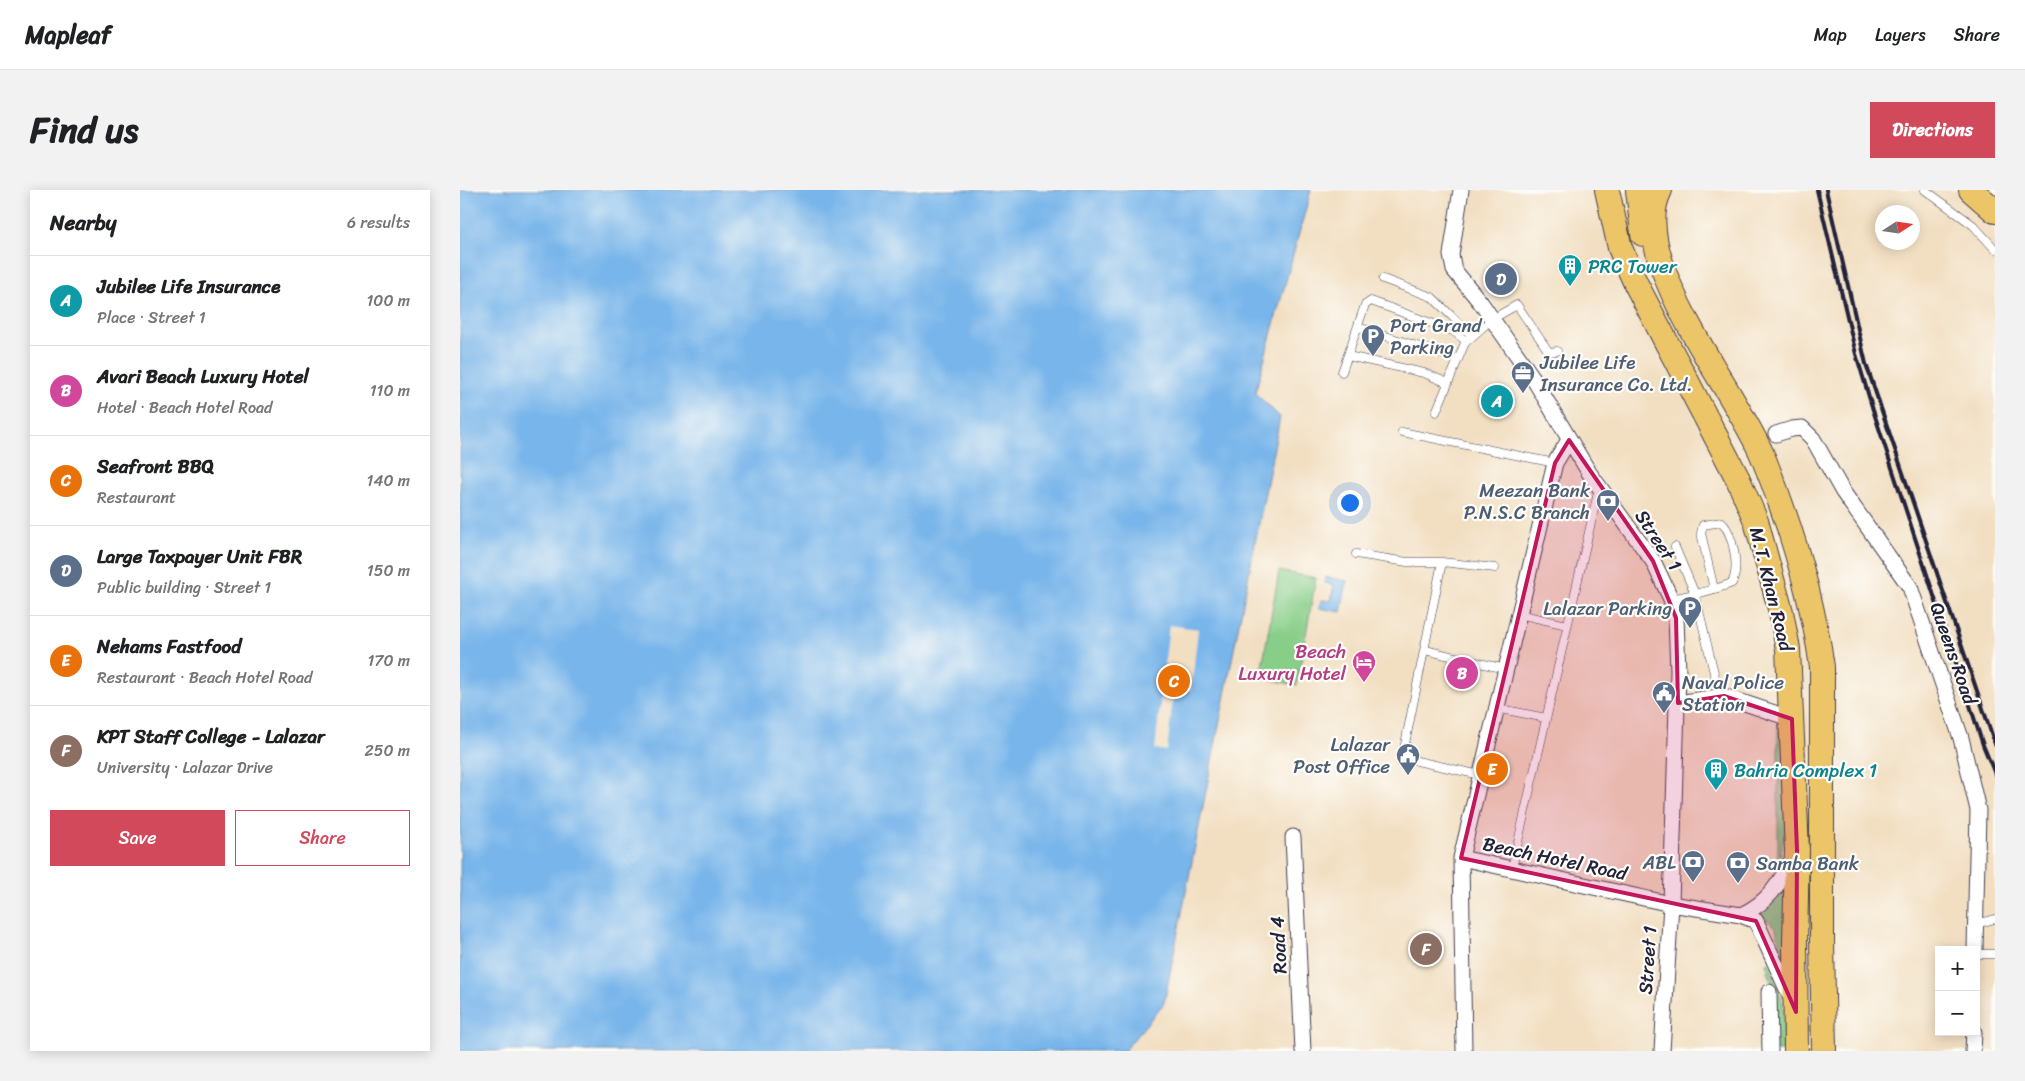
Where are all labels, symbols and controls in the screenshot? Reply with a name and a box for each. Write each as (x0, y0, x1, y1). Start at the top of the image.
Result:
text: Mapleaf (25, 14, 111, 56)
text: Map (1814, 19, 1847, 51)
text: Layers (1875, 19, 1926, 51)
text: Share (1954, 19, 2000, 51)
text: Find us (30, 99, 138, 161)
button: Directions (1870, 102, 1995, 158)
text: Nearby (50, 204, 116, 242)
north arrow (1875, 205, 1920, 250)
text: 6 results (347, 208, 410, 237)
place label: PRC Tower (1588, 250, 1678, 283)
building icon: PRC Tower (1557, 253, 1583, 287)
pin: D (1485, 260, 1517, 298)
text: Jubilee Life Insurance (97, 270, 280, 303)
text: A (61, 286, 71, 315)
text: 100 m (366, 286, 410, 315)
text: Place · Street 1 (97, 303, 206, 332)
place label: Port Grand Parking (1390, 309, 1483, 364)
parking icon: Port Grand Parking (1360, 323, 1386, 357)
place label: Jubilee Life Insurance Co. Ltd. (1539, 346, 1693, 401)
text: Avari Beach Luxury Hotel (97, 360, 309, 393)
office icon: Jubilee Life Insurance Co. Ltd. (1510, 360, 1536, 394)
text: B (61, 376, 71, 405)
text: 110 m (370, 376, 410, 405)
pin: A (1481, 382, 1513, 420)
text: Hotel · Beach Hotel Road (97, 393, 273, 422)
text: Seafront BBQ (97, 450, 214, 483)
text: C (61, 466, 71, 495)
text: 140 m (367, 466, 410, 495)
place label: Meezan Bank P.N.S.C Branch (1464, 474, 1591, 529)
text: Restaurant (97, 483, 176, 512)
bank icon: Meezan Bank P.N.S.C Branch (1595, 488, 1621, 522)
your location (1337, 490, 1363, 516)
street label: Street 1 (1626, 503, 1691, 578)
street label: M.T. Khan Road (1740, 524, 1803, 657)
text: Large Taxpayer Unit FBR (97, 540, 302, 573)
text: D (61, 556, 71, 585)
text: 150 m (367, 556, 410, 585)
text: Public building · Street 1 (97, 573, 271, 602)
place label: Lalazar Parking (1543, 592, 1672, 625)
parking icon: Lalazar Parking (1677, 595, 1703, 629)
street label: Queens Road (1921, 598, 1987, 711)
text: Nehams Fastfood (97, 630, 241, 663)
place label: Beach Luxury Hotel (1238, 635, 1347, 690)
text: E (62, 646, 70, 675)
text: 170 m (367, 646, 410, 675)
hotel icon: Beach Luxury Hotel (1351, 649, 1377, 683)
pin: B (1446, 654, 1478, 692)
pin: C (1158, 662, 1190, 700)
text: Restaurant · Beach Hotel Road (97, 663, 312, 692)
place label: Naval Police Station (1682, 666, 1784, 721)
public building icon: Naval Police Station (1651, 680, 1677, 714)
text: KPT Staff College - Lalazar (97, 720, 325, 753)
place label: Lalazar Post Office (1293, 728, 1391, 783)
text: F (62, 736, 70, 765)
text: 250 m (364, 736, 410, 765)
public building icon: Lalazar Post Office (1395, 742, 1421, 776)
pin: E (1476, 750, 1508, 788)
text: University · Lalazar Drive (97, 753, 273, 782)
place label: Bahria Complex 1 (1734, 754, 1877, 787)
building icon: Bahria Complex 1 (1703, 757, 1729, 791)
button: Save (50, 810, 225, 866)
button: Share (235, 810, 410, 866)
street label: Beach Hotel Road (1480, 827, 1631, 890)
place label: ABL (1642, 846, 1676, 879)
place label: Samba Bank (1756, 847, 1860, 880)
bank icon: ABL (1680, 849, 1706, 883)
bank icon: Samba Bank (1725, 850, 1751, 884)
street label: Road 4 (1261, 915, 1296, 975)
street label: Street 1 (1629, 925, 1666, 995)
pin: F (1410, 930, 1442, 968)
map controls (1935, 946, 1980, 1036)
button: + (1935, 946, 1980, 991)
button: − (1935, 991, 1980, 1036)

